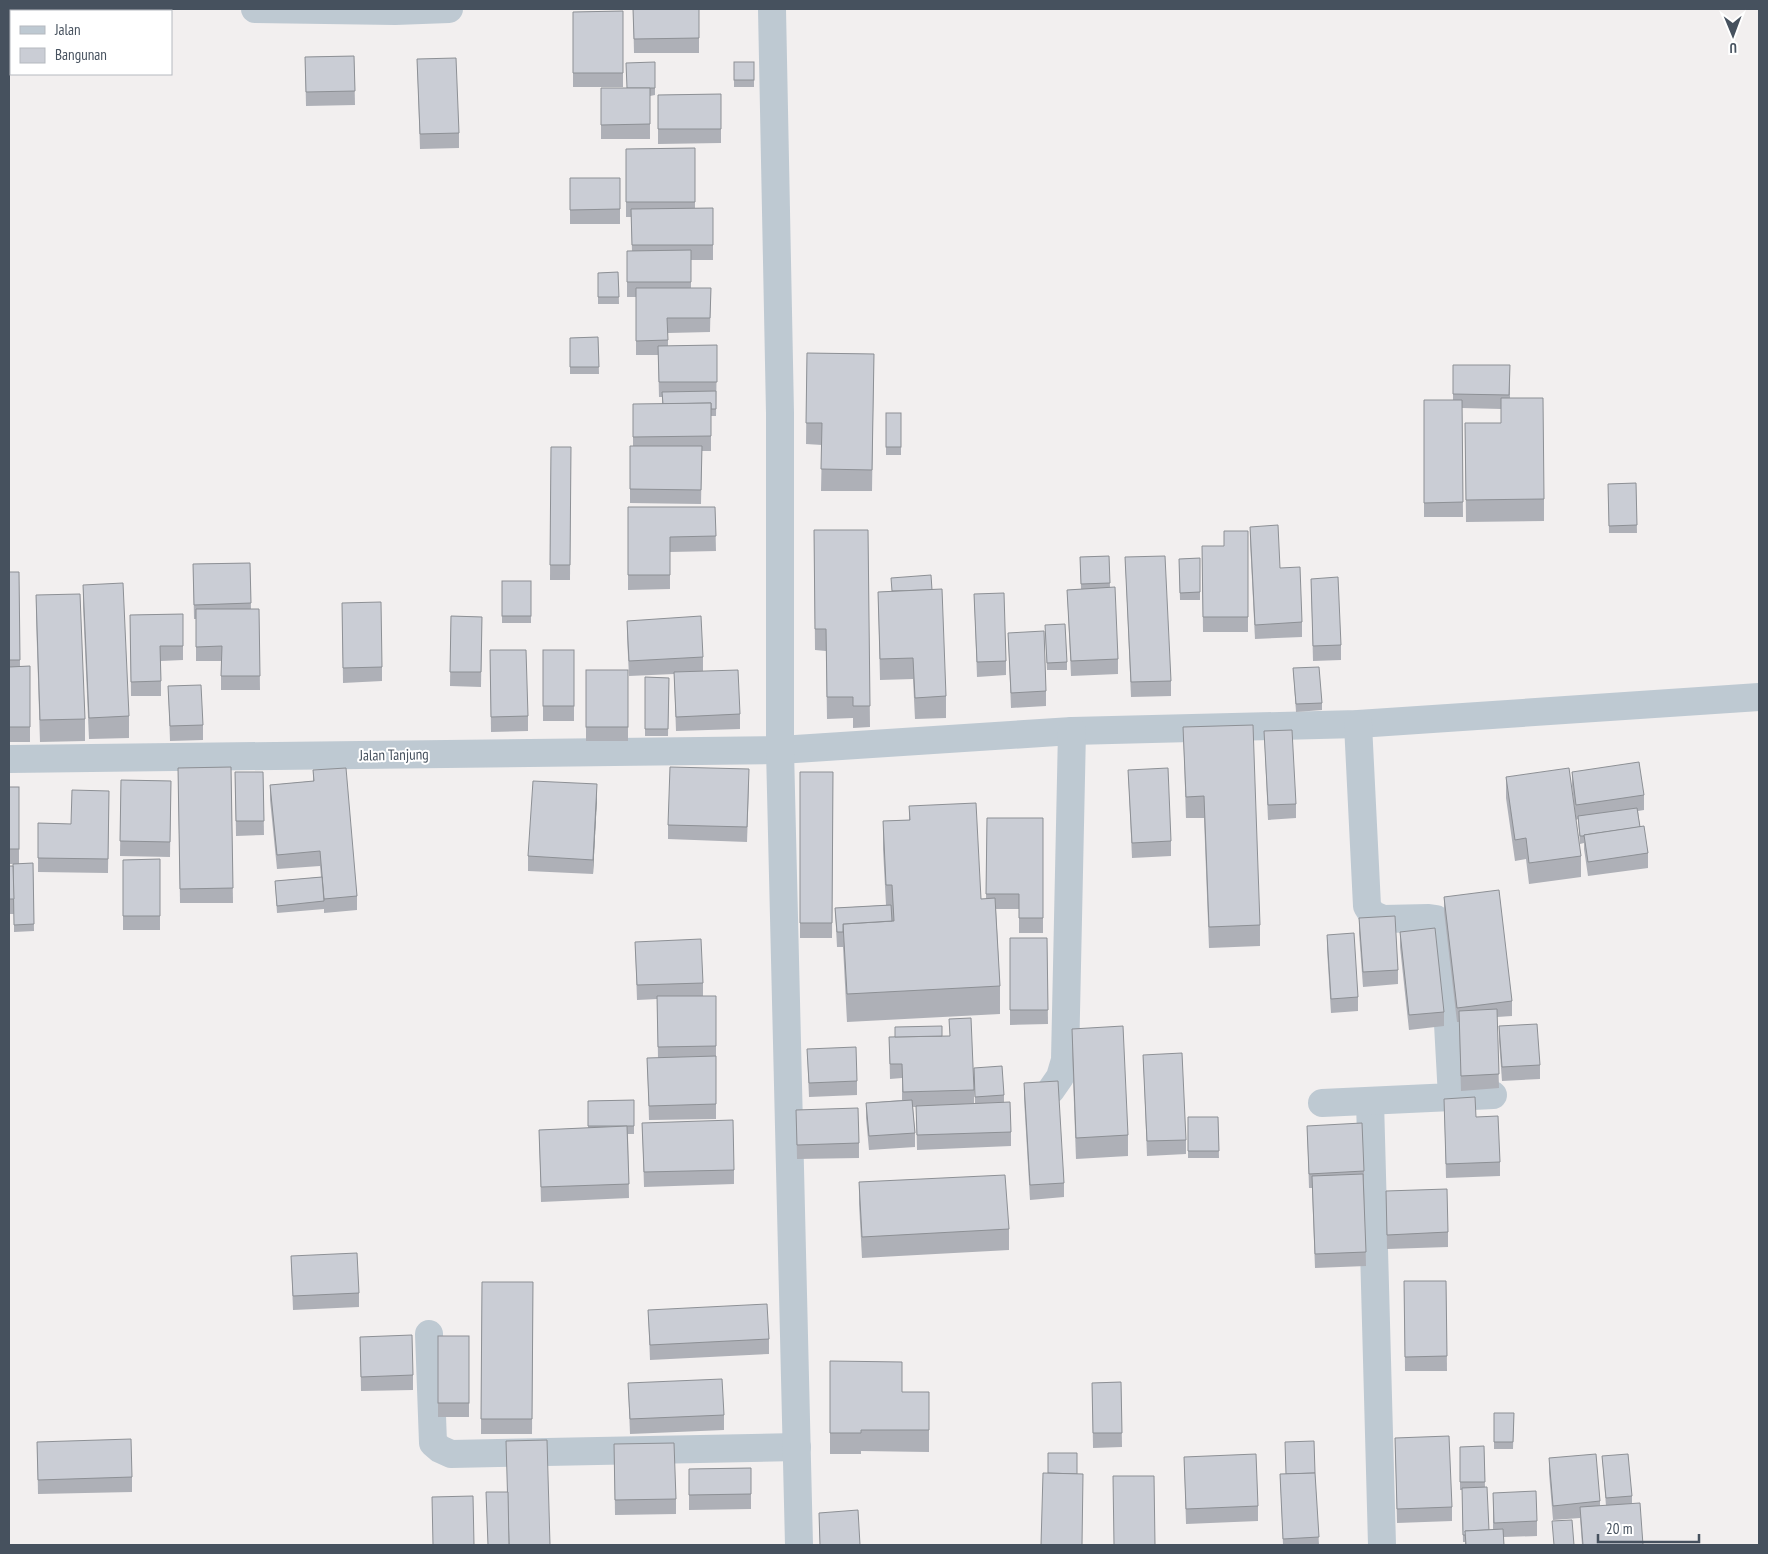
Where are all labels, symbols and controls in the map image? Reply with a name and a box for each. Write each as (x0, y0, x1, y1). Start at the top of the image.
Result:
legend (10, 10, 172, 75)
north arrow (1708, 10, 1758, 60)
text: Jalan (54, 20, 81, 39)
text: U (1729, 39, 1737, 57)
text: Bangunan (55, 45, 107, 64)
street label: Jalan Tanjung (358, 744, 429, 765)
scale bar (1598, 1512, 1699, 1544)
text: 20 m (1606, 1519, 1632, 1538)

